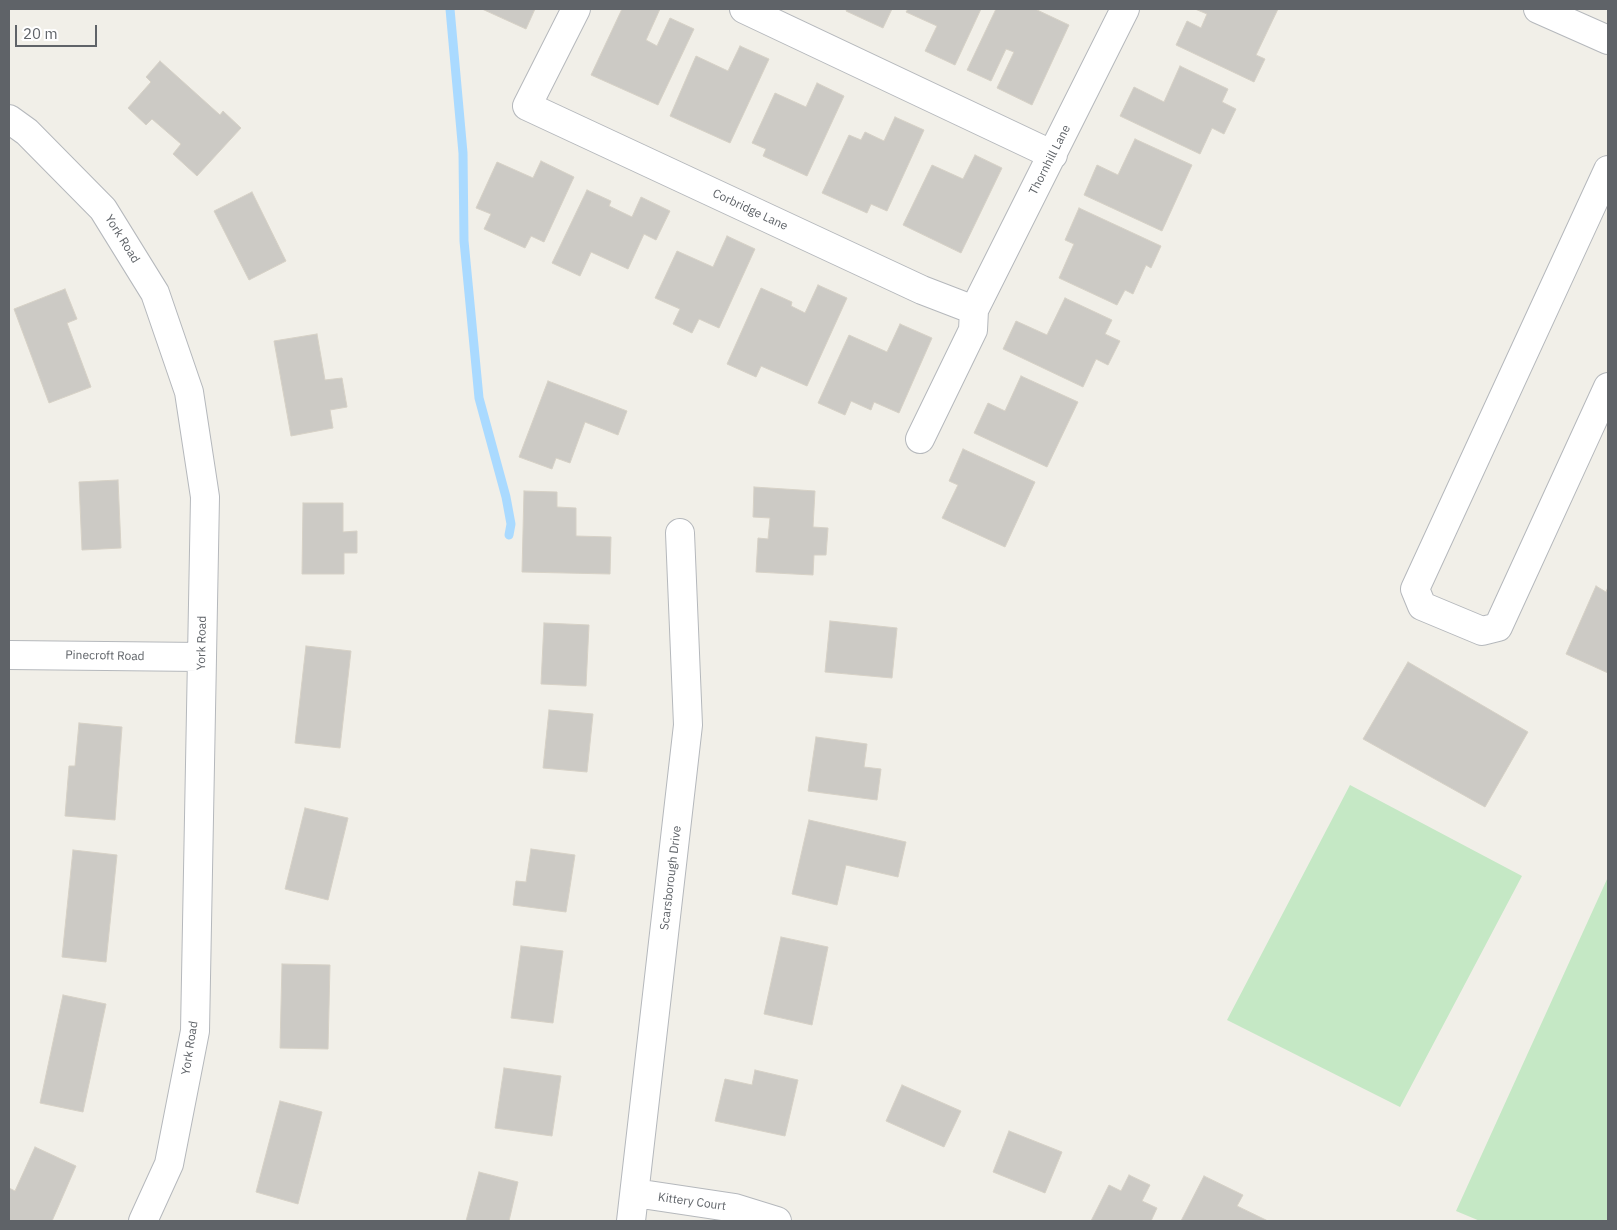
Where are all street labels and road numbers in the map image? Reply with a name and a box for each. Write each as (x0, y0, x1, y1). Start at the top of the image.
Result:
street label: Thornhill Lane (1026, 123, 1074, 197)
street label: Corbridge Lane (710, 186, 790, 234)
street label: York Road (101, 212, 143, 266)
street label: York Road (194, 616, 210, 670)
street label: Pinecroft Road (65, 648, 145, 664)
street label: Scarsborough Drive (657, 825, 685, 931)
street label: York Road (179, 1020, 201, 1076)
street label: Kittery Court (657, 1190, 727, 1214)

